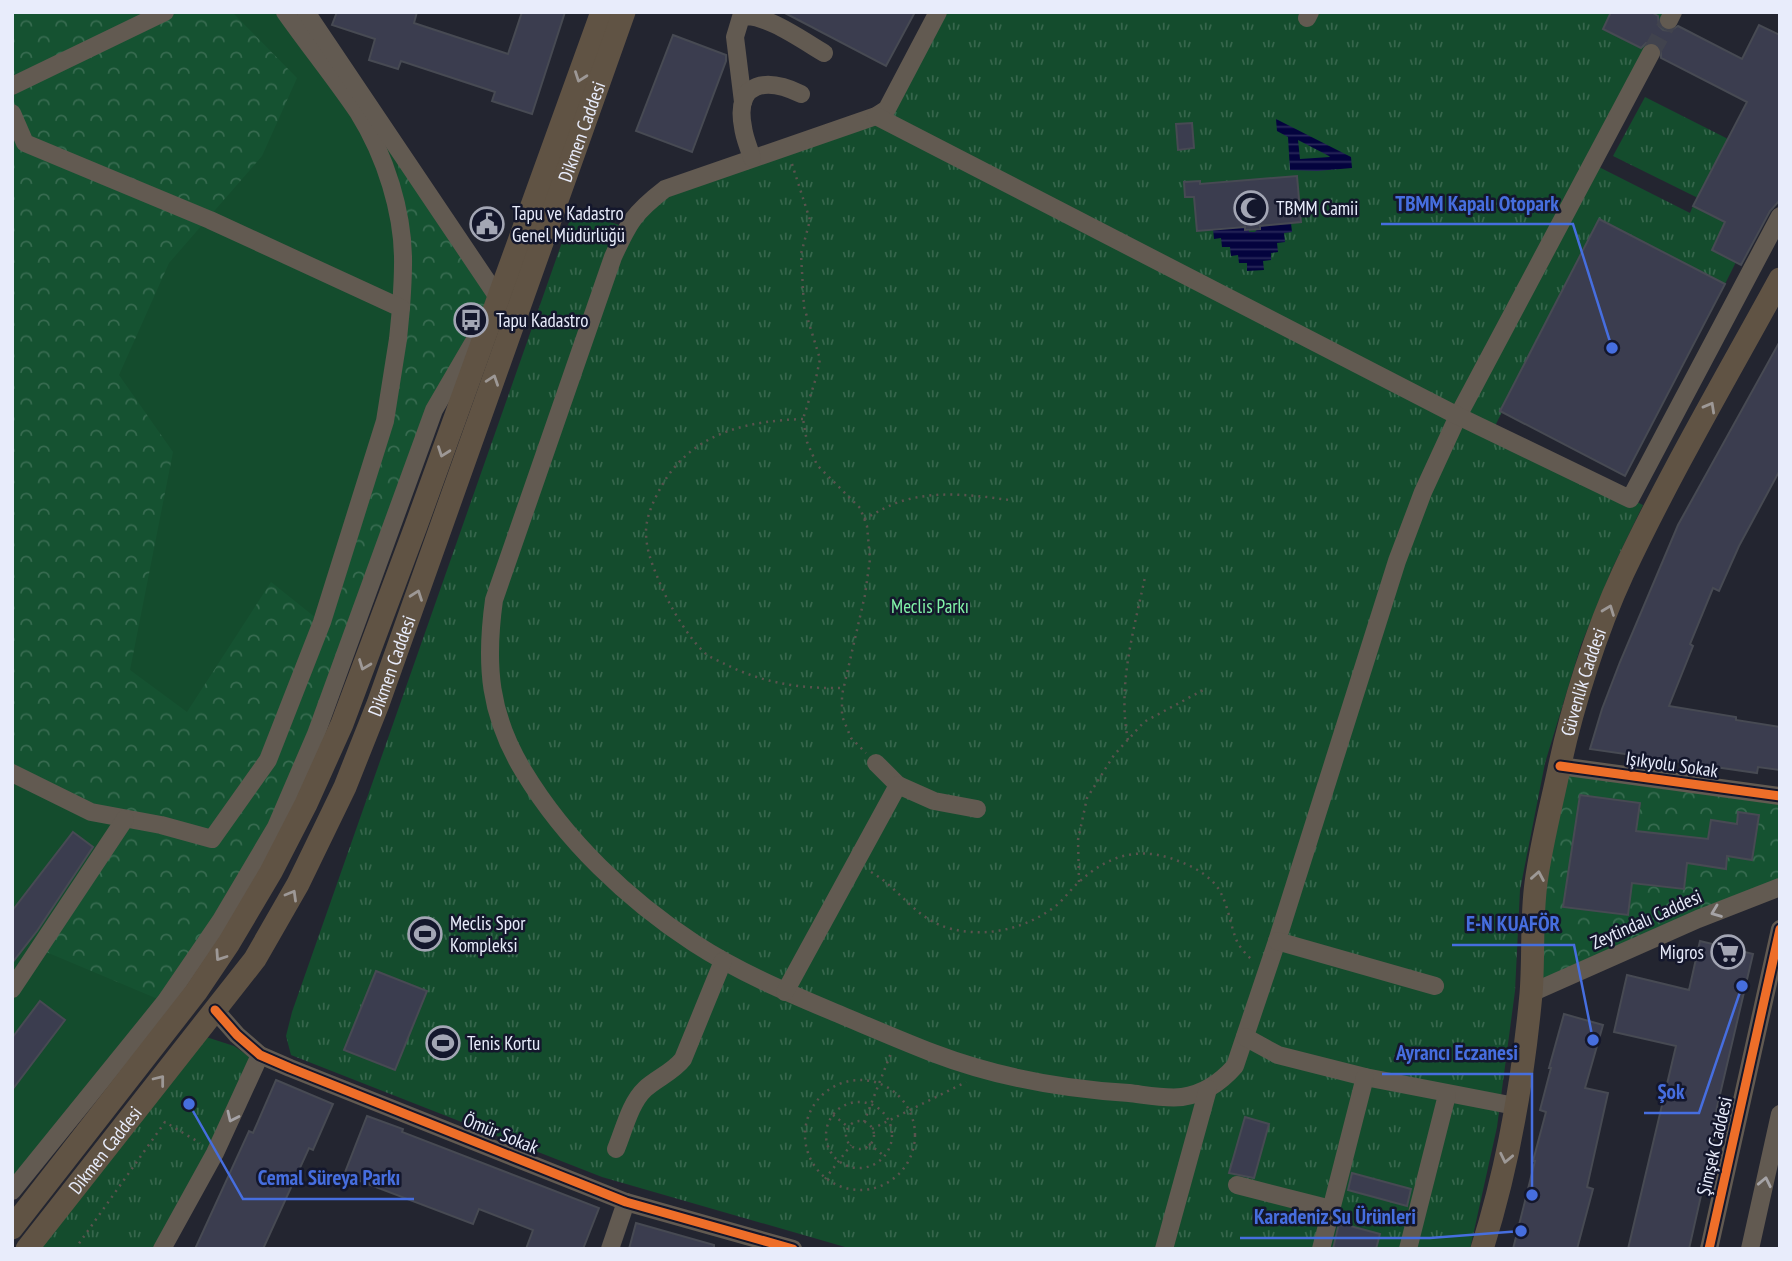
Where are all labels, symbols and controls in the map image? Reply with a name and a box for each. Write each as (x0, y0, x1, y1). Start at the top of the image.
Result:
one-way arrow (574, 70, 588, 82)
street label: Dikmen Caddesi (553, 78, 610, 185)
callout: TBMM Kapalı Otopark (1381, 182, 1573, 224)
mosque icon: TBMM Camii (1232, 189, 1270, 227)
text: TBMM Kapalı Otopark (1395, 190, 1559, 217)
place label: TBMM Camii (1276, 196, 1358, 220)
place label: Tapu ve Kadastro Genel Müdürlüğü (512, 201, 625, 247)
public building icon: Tapu ve Kadastro Genel Müdürlüğü (468, 205, 506, 243)
bus stop icon: Tapu Kadastro (452, 301, 490, 339)
place label: Tapu Kadastro (496, 308, 588, 332)
one-way arrow (485, 374, 499, 387)
one-way arrow (1702, 401, 1716, 414)
one-way arrow (437, 445, 451, 457)
one-way arrow (409, 589, 423, 601)
park label: Meclis Parkı (891, 594, 969, 618)
one-way arrow (1600, 604, 1614, 616)
street label: Dikmen Caddesi (362, 612, 420, 720)
street label: Güvenlik Caddesi (1555, 624, 1611, 738)
one-way arrow (358, 658, 372, 670)
street label: Işıkyolu Sokak (1624, 746, 1720, 782)
one-way arrow (1529, 870, 1544, 882)
street label: Zeytindalı Caddesi (1587, 884, 1705, 954)
one-way arrow (284, 889, 297, 902)
callout: E-N KUAFÖR (1452, 903, 1574, 945)
one-way arrow (1711, 903, 1723, 917)
text: E-N KUAFÖR (1466, 910, 1561, 937)
place label: Meclis Spor Kompleksi (450, 911, 526, 957)
sports icon: Meclis Spor Kompleksi (406, 915, 444, 953)
supermarket icon: Migros (1709, 933, 1747, 971)
place label: Migros (1660, 940, 1704, 964)
one-way arrow (216, 948, 228, 961)
sports icon: Tenis Kortu (424, 1024, 462, 1062)
place label: Tenis Kortu (467, 1031, 540, 1055)
callout: Ayrancı Eczanesi (1382, 1032, 1532, 1074)
text: Ayrancı Eczanesi (1395, 1039, 1518, 1066)
callout: Şok (1644, 1071, 1699, 1113)
one-way arrow (152, 1075, 165, 1087)
text: Şok (1657, 1078, 1685, 1105)
street label: Şimşek Caddesi (1691, 1094, 1737, 1198)
street label: Dikmen Caddesi (63, 1101, 147, 1199)
street label: Ömür Sokak (460, 1107, 543, 1159)
one-way arrow (226, 1110, 240, 1122)
one-way arrow (1500, 1152, 1515, 1164)
callout: Cemal Süreya Parkı (243, 1157, 414, 1199)
text: Cemal Süreya Parkı (258, 1164, 400, 1191)
one-way arrow (1756, 1176, 1771, 1188)
callout: Karadeniz Su Ürünleri (1240, 1196, 1430, 1238)
text: Karadeniz Su Ürünleri (1254, 1203, 1416, 1230)

